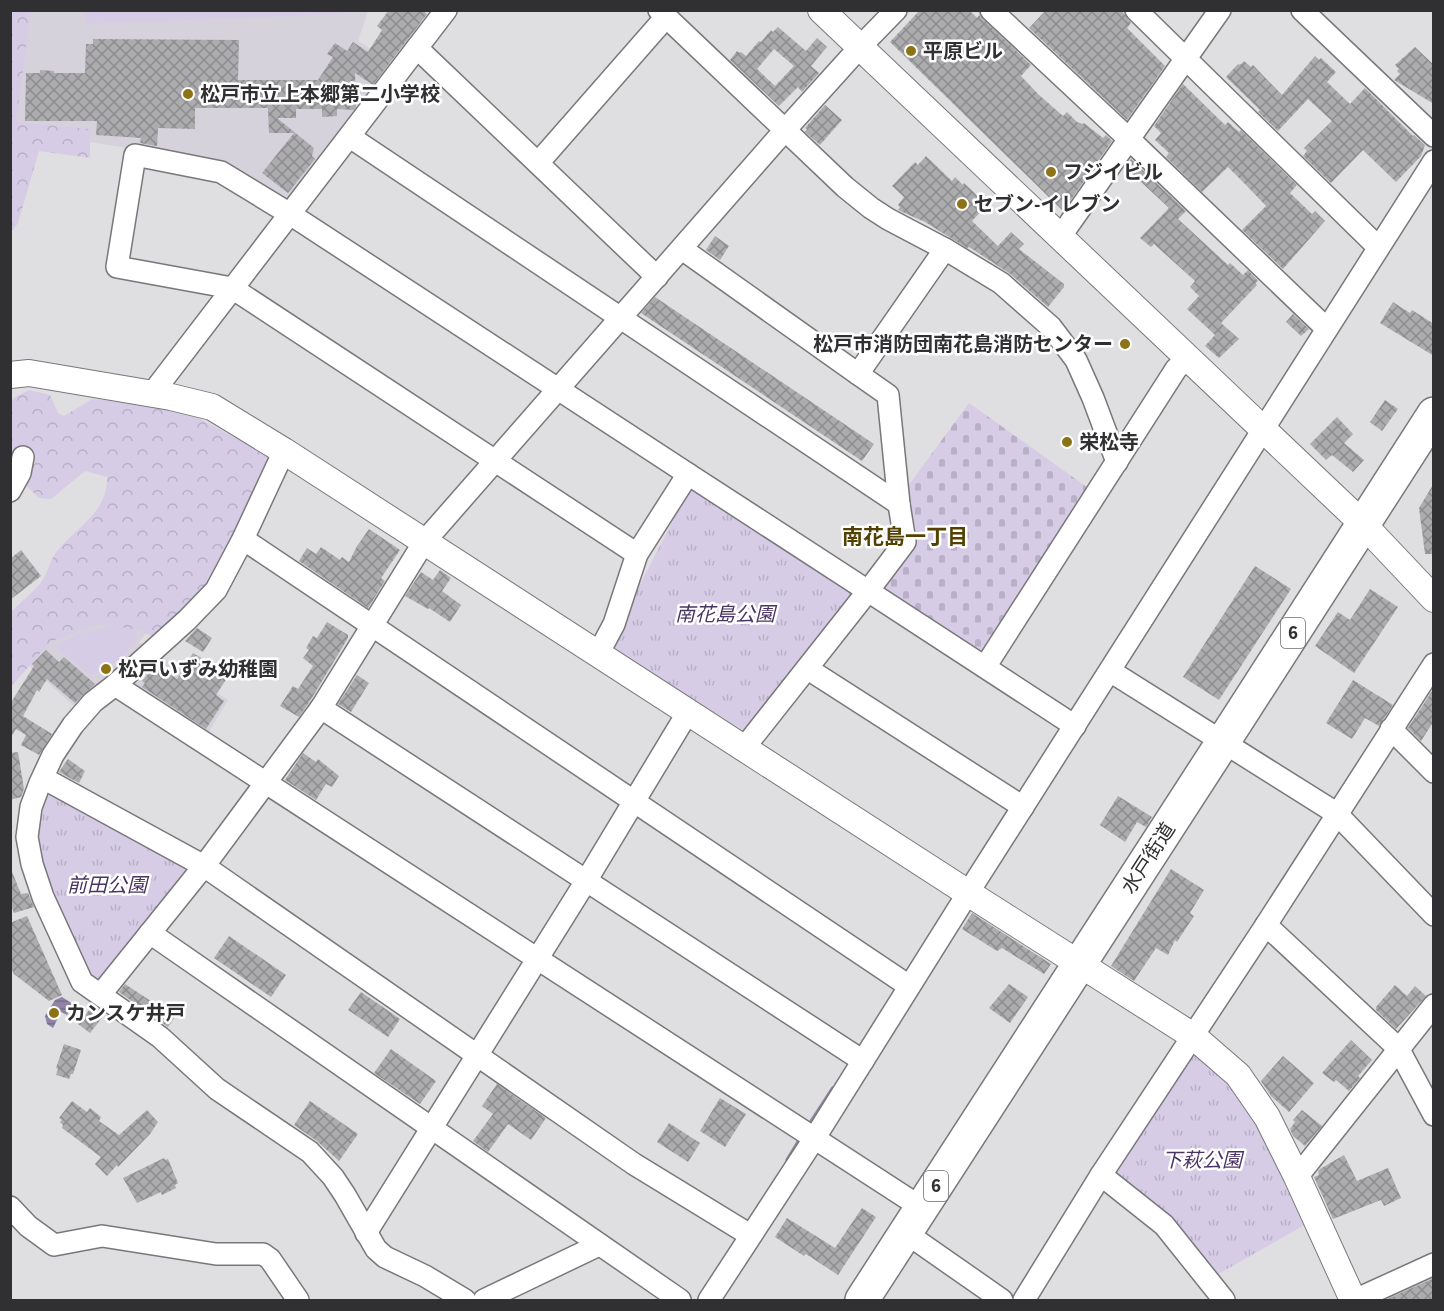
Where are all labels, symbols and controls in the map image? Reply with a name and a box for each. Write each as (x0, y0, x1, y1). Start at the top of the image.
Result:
place label: 平原ビル (923, 39, 1003, 63)
marker: 平原ビル (904, 44, 918, 58)
place label: 松戸市立上本郷第二小学校 (200, 82, 440, 106)
marker: 松戸市立上本郷第二小学校 (181, 87, 195, 101)
place label: フジイビル (1063, 160, 1163, 184)
marker: フジイビル (1044, 165, 1058, 179)
place label: セブン-イレブン (974, 192, 1120, 216)
marker: セブン-イレブン (955, 197, 969, 211)
place label: 松戸市消防団南花島消防センター (813, 332, 1113, 356)
marker: 松戸市消防団南花島消防センター (1118, 337, 1132, 351)
place label: 栄松寺 (1079, 430, 1139, 454)
marker: 栄松寺 (1060, 435, 1074, 449)
district label: 南花島一丁目 (842, 524, 968, 549)
park label: 南花島公園 (675, 602, 778, 626)
road number: 6 (1281, 618, 1305, 648)
place label: 松戸いずみ幼稚園 (118, 657, 278, 681)
marker: 松戸いずみ幼稚園 (99, 662, 113, 676)
street label: 水戸街道 (1116, 818, 1180, 898)
park label: 前田公園 (67, 873, 150, 897)
place label: カンスケ井戸 (66, 1001, 186, 1025)
marker: カンスケ井戸 (47, 1006, 61, 1020)
park label: 下萩公園 (1162, 1148, 1245, 1172)
road number: 6 (924, 1171, 948, 1201)

